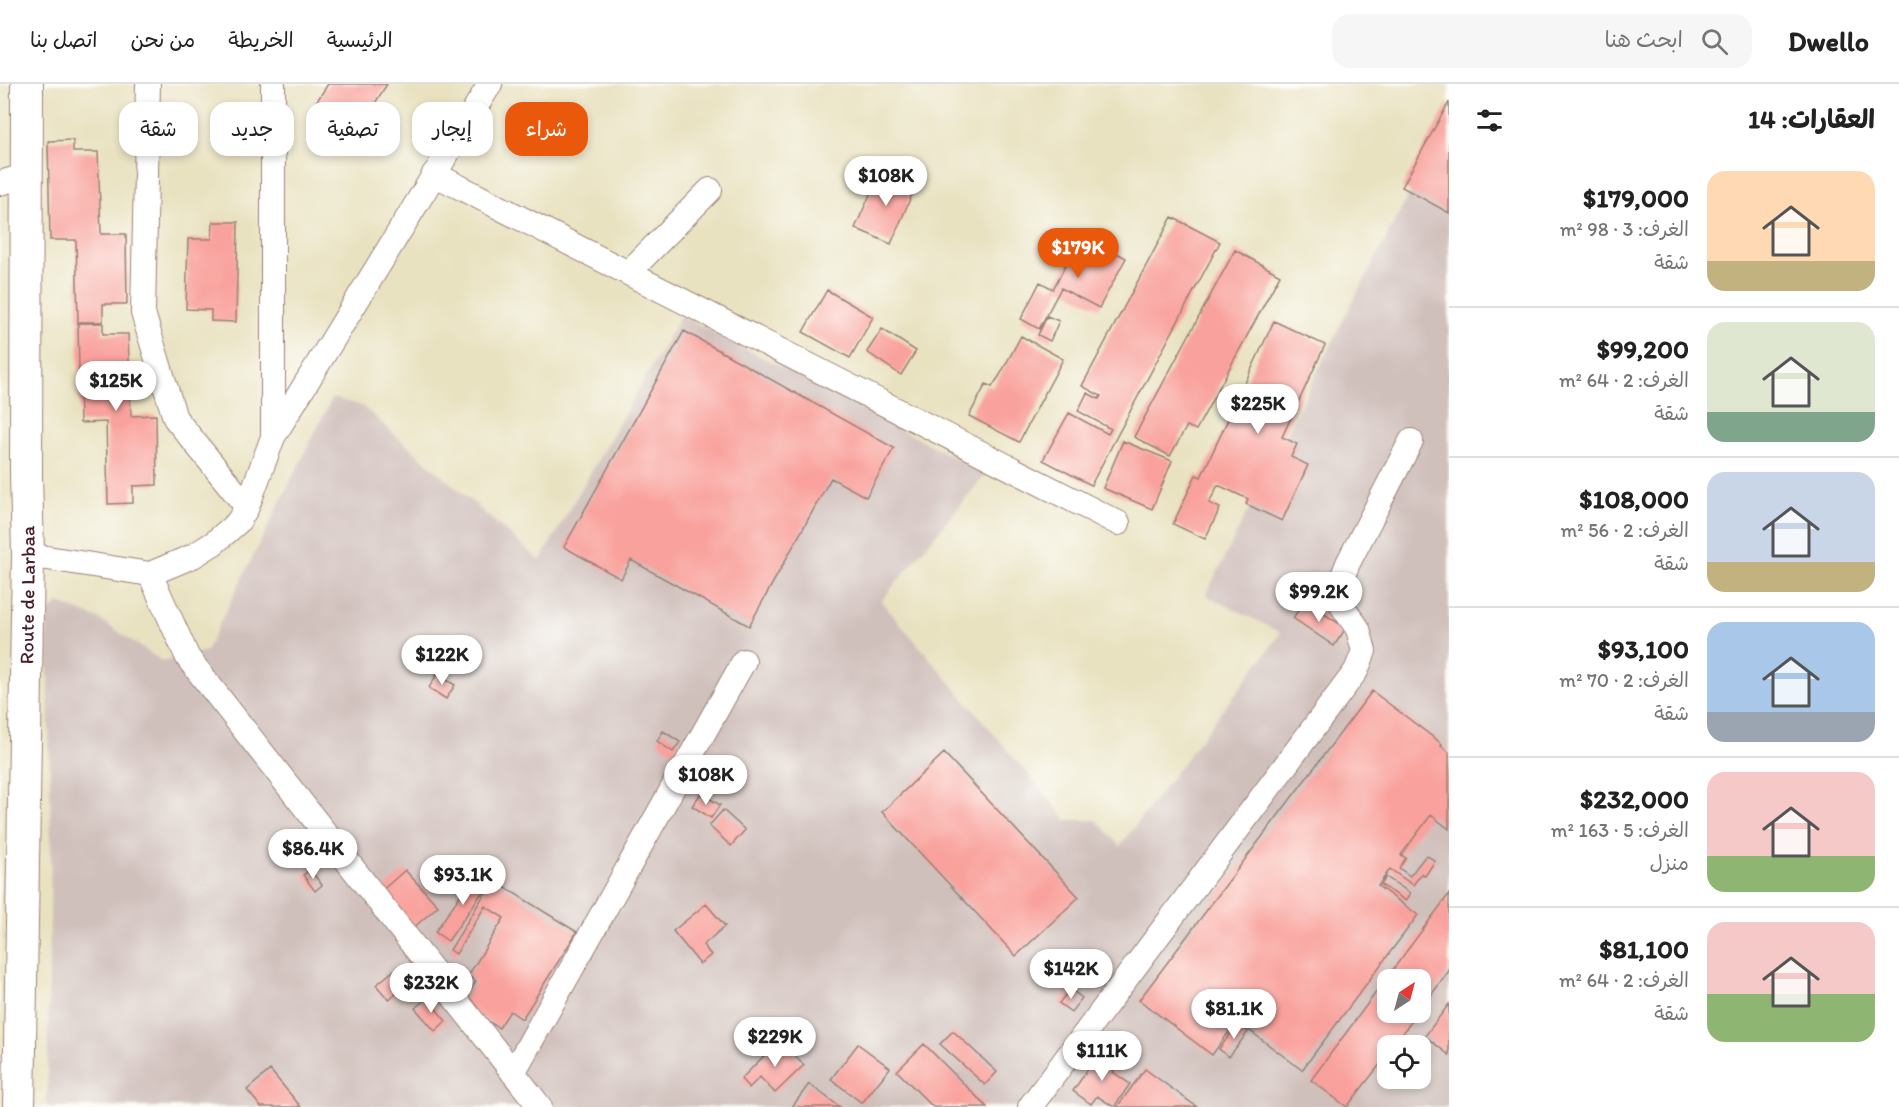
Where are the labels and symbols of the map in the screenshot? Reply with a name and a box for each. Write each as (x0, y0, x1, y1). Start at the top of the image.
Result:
pin: $108K (844, 156, 928, 207)
pin: $179K (1036, 228, 1120, 279)
pin: $125K (74, 361, 158, 412)
pin: $225K (1216, 384, 1300, 435)
street label: Route de Larbaa (14, 525, 40, 665)
pin: $99.2K (1270, 572, 1368, 623)
pin: $122K (400, 635, 484, 686)
pin: $108K (664, 755, 748, 806)
pin: $86.4K (264, 829, 362, 880)
pin: $93.1K (414, 855, 512, 906)
pin: $142K (1029, 949, 1113, 1000)
pin: $232K (389, 963, 473, 1014)
north arrow (1377, 969, 1431, 1023)
pin: $81.1K (1185, 989, 1283, 1040)
pin: $229K (733, 1017, 817, 1068)
pin: $111K (1060, 1031, 1144, 1082)

